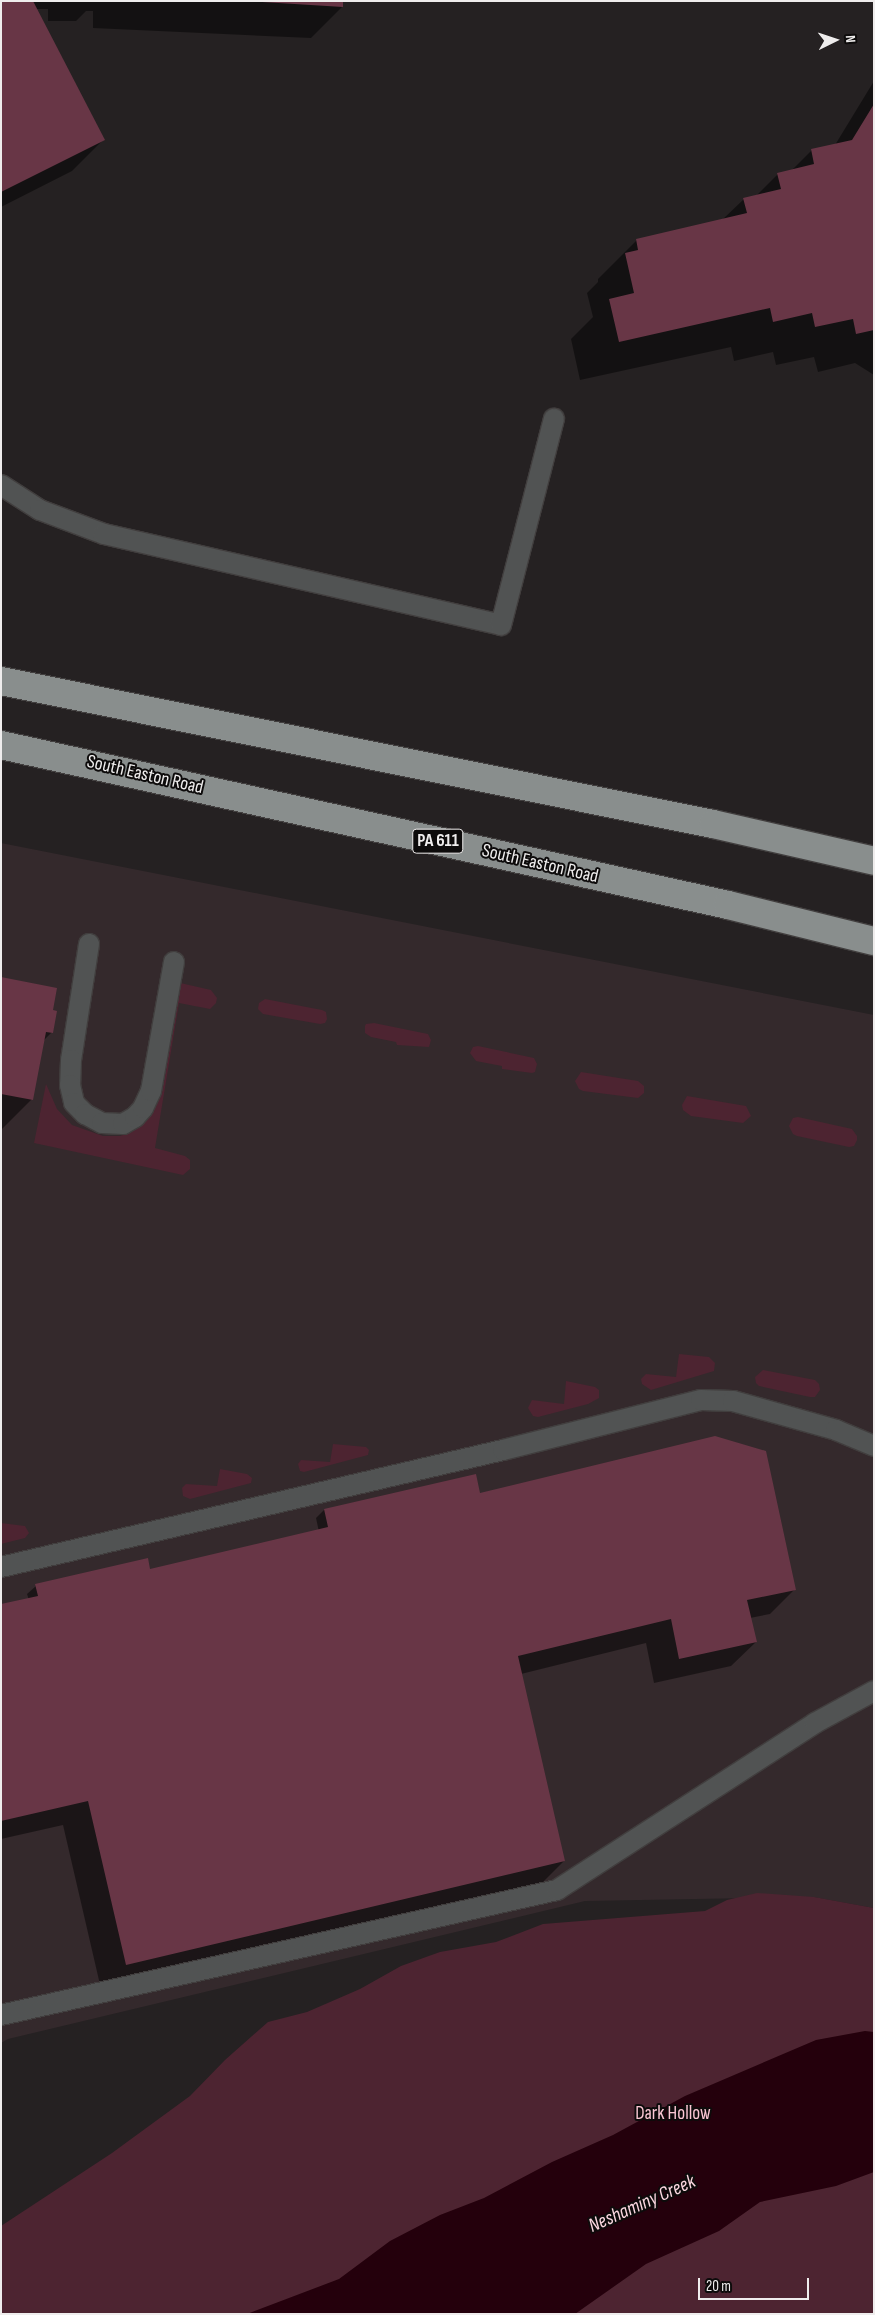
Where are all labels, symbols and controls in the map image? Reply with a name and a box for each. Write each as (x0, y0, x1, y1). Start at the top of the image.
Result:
north arrow (810, 15, 860, 65)
text: N (842, 35, 859, 43)
street label: South Easton Road (84, 751, 206, 799)
road number: PA 611 (412, 826, 464, 856)
street label: South Easton Road (479, 840, 601, 888)
park label: Dark Hollow (635, 2103, 711, 2125)
water label: Neshaminy Creek (585, 2170, 699, 2238)
scale bar (700, 2268, 811, 2300)
text: 20 m (706, 2277, 731, 2296)

